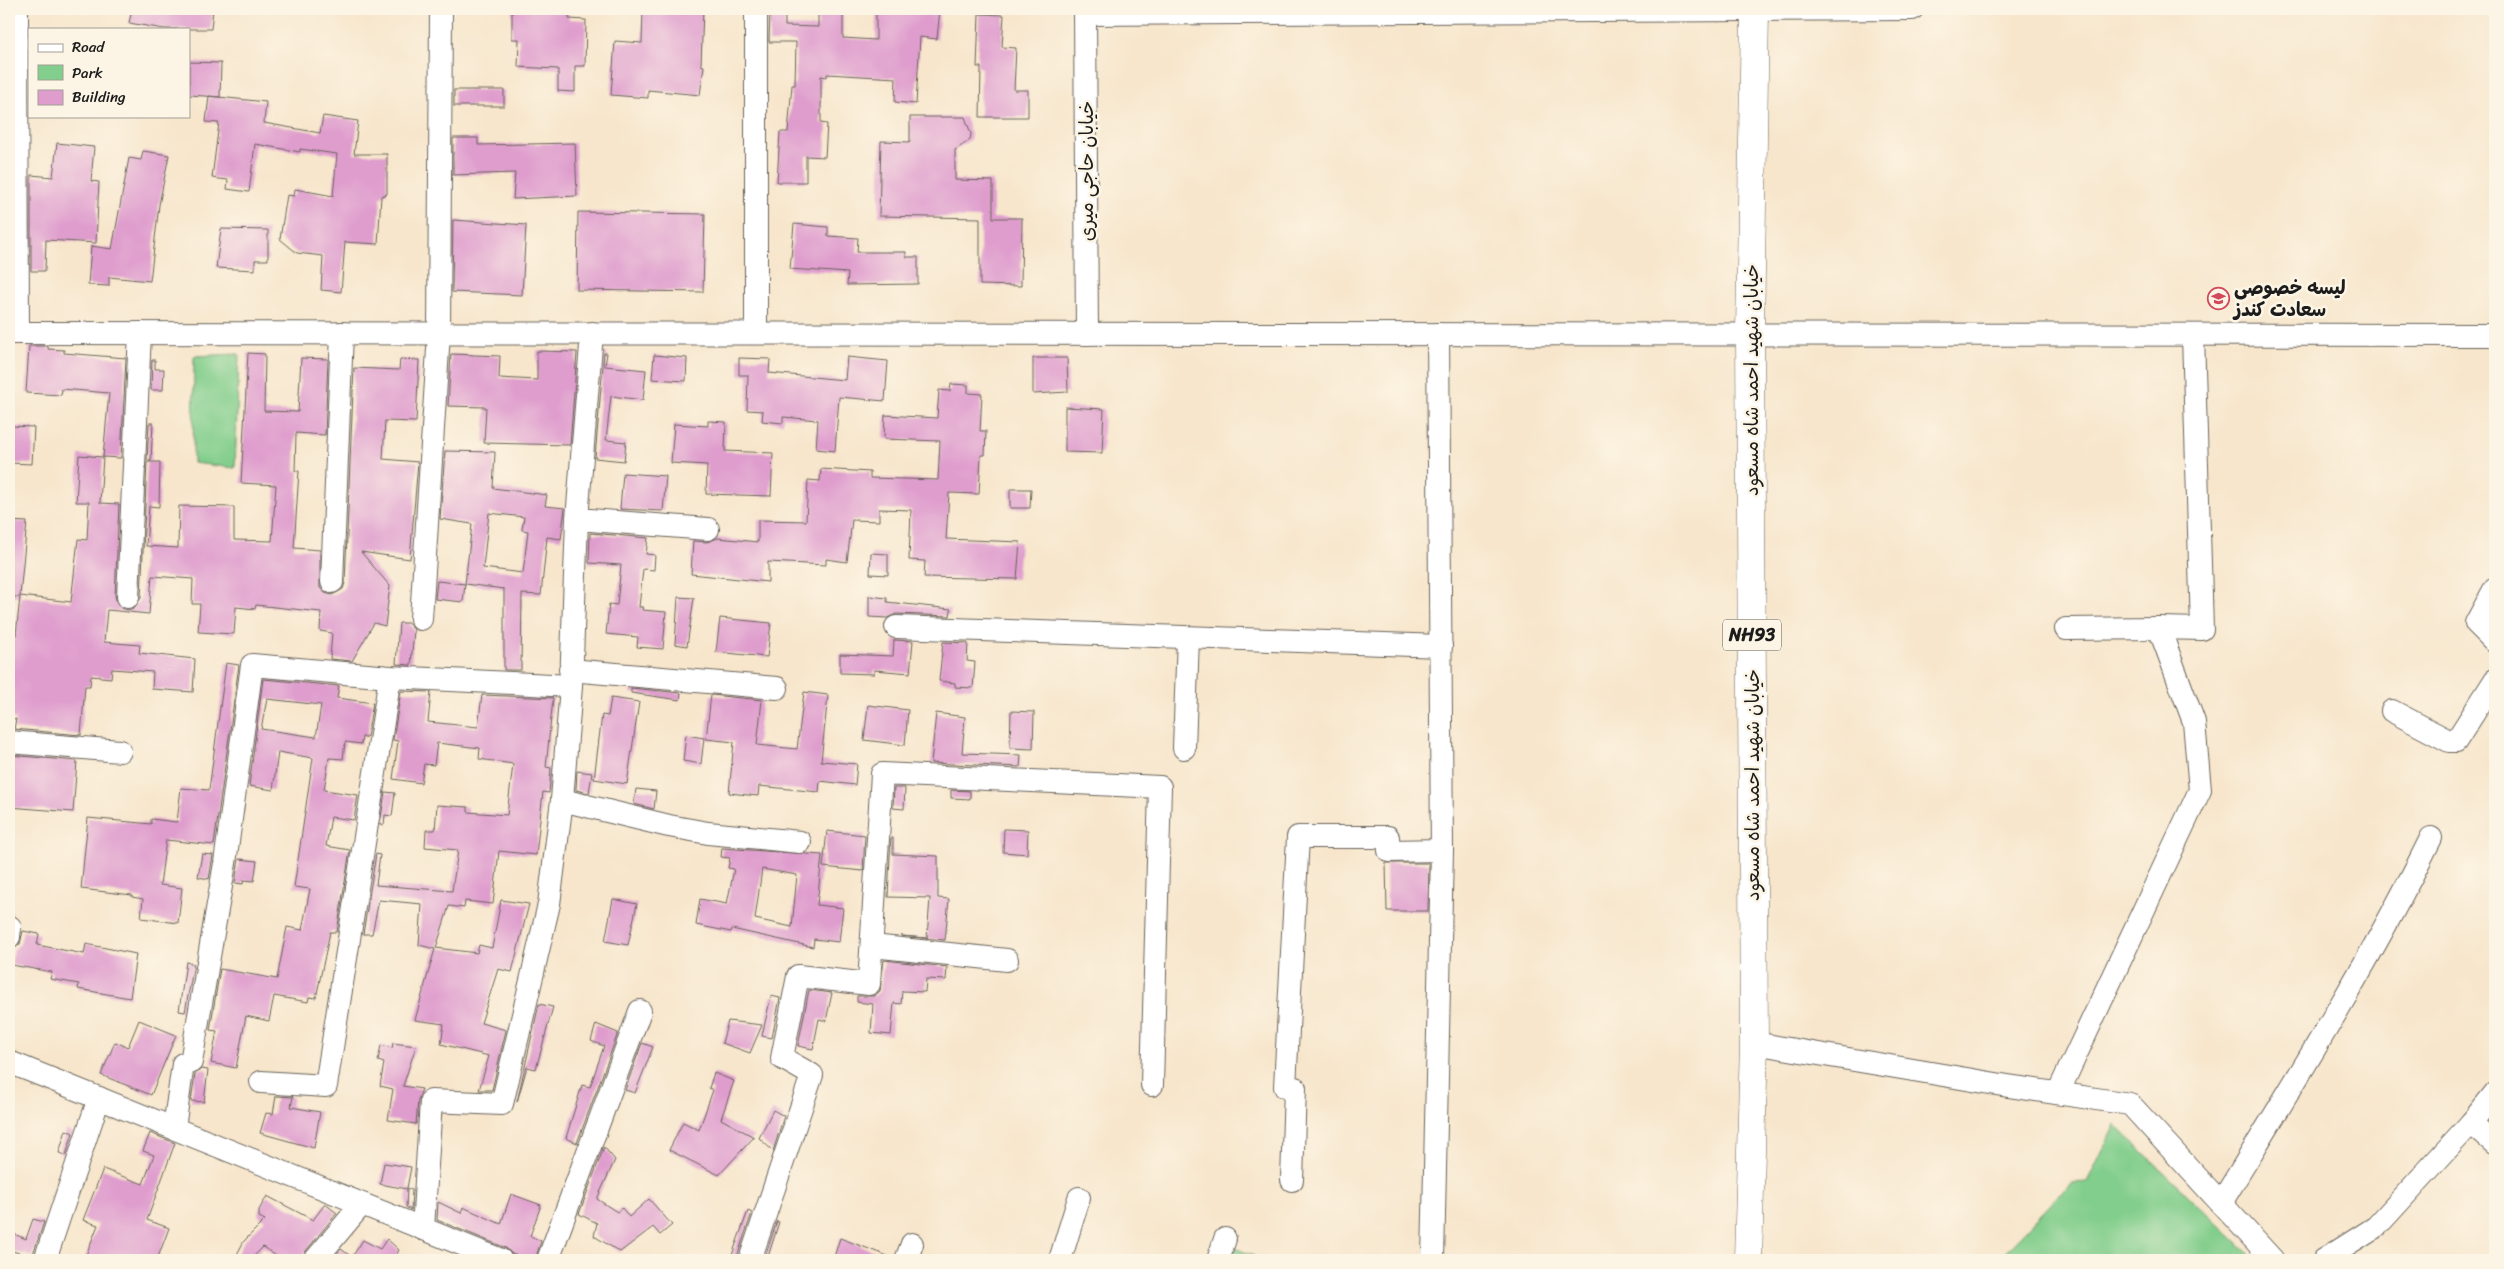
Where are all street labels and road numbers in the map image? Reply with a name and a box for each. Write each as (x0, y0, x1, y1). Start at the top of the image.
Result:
street label: خیابان حاجی میری (1070, 101, 1103, 241)
street label: خیابان شهید احمد شاه مسعود (1735, 264, 1768, 496)
road number: NH93 (1723, 620, 1781, 650)
street label: خیابان شهید احمد شاه مسعود (1736, 669, 1769, 901)

